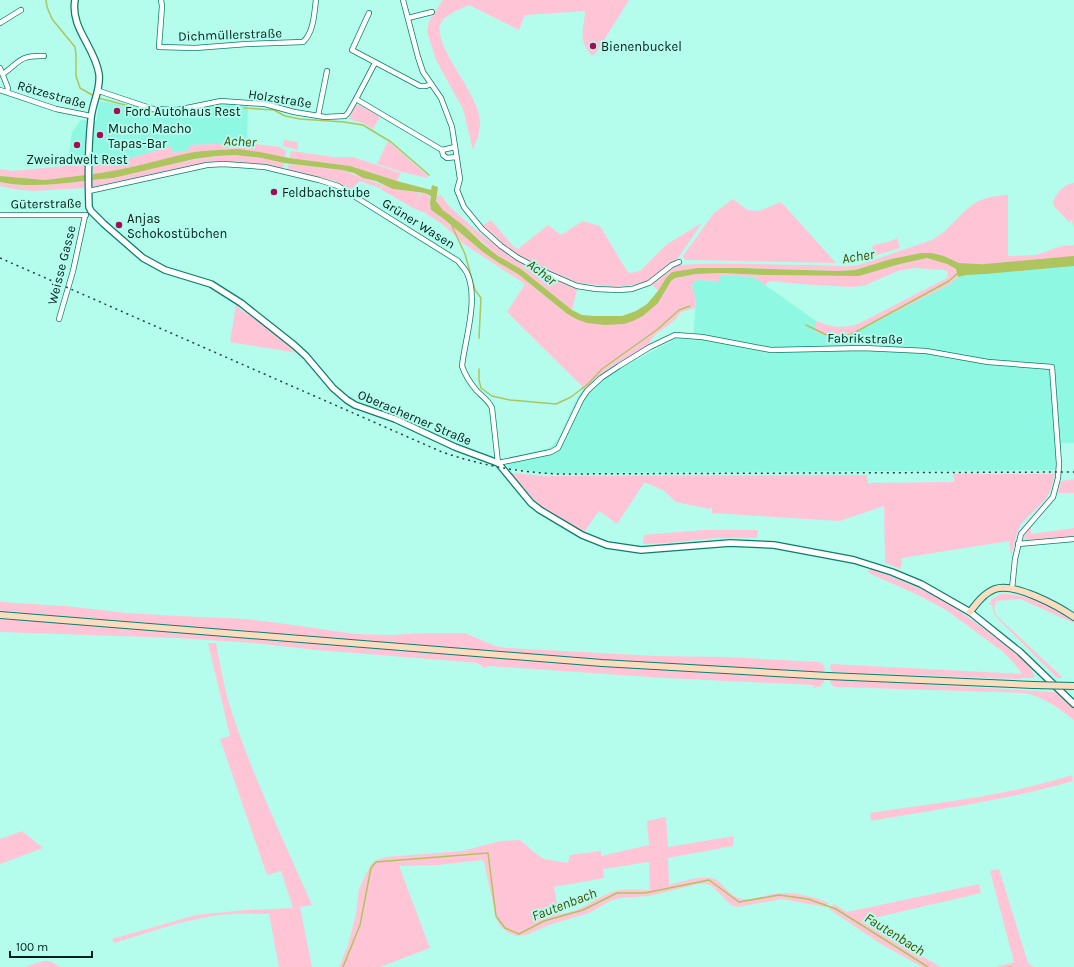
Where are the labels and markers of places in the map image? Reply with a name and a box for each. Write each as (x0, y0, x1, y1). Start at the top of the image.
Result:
place label: Bienenbuckel (601, 39, 682, 54)
marker: Bienenbuckel (588, 41, 598, 51)
place label: Ford Autohaus Rest (125, 104, 241, 119)
marker: Ford Autohaus Rest (112, 106, 122, 116)
place label: Mucho Macho Tapas-Bar (108, 121, 191, 151)
marker: Mucho Macho Tapas-Bar (95, 130, 105, 140)
marker: Zweiradwelt Rest (72, 140, 82, 150)
place label: Zweiradwelt Rest (26, 152, 128, 167)
place label: Feldbachstube (282, 185, 370, 200)
marker: Feldbachstube (269, 187, 279, 197)
place label: Anjas Schokostübchen (127, 211, 227, 241)
marker: Anjas Schokostübchen (114, 220, 124, 230)

